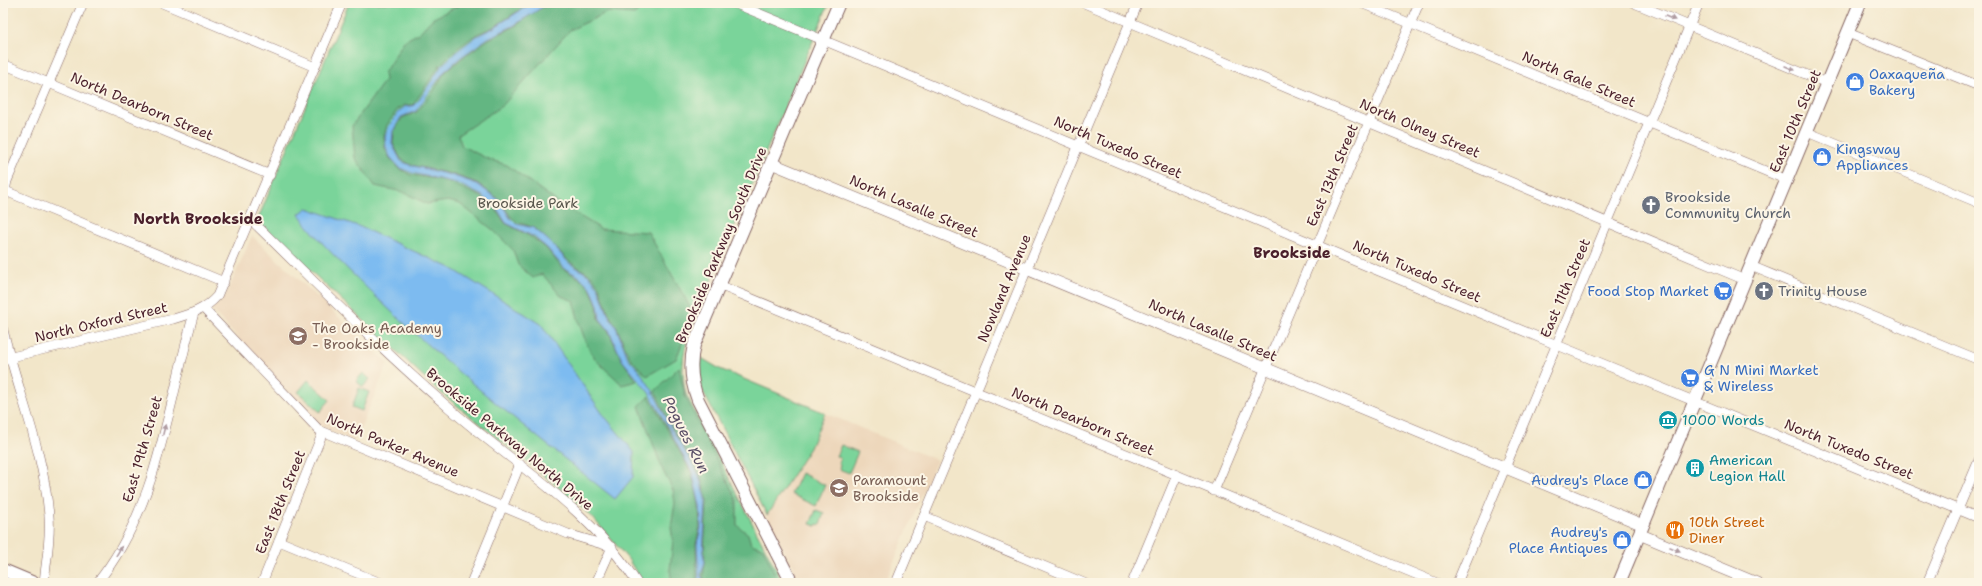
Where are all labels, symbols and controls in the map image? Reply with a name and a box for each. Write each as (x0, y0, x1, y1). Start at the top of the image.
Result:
one-way arrow (1665, 15, 1676, 21)
street label: North Gale Street (1519, 47, 1639, 111)
one-way arrow (1785, 65, 1796, 71)
place label: Oaxaqueña Bakery (1869, 65, 1945, 99)
street label: East 10th Street (1765, 67, 1825, 175)
street label: North Dearborn Street (68, 68, 216, 144)
shop icon: Oaxaqueña Bakery (1844, 71, 1866, 93)
street label: North Olney Street (1357, 94, 1483, 162)
street label: North Tuxedo Street (1051, 112, 1185, 182)
street label: East 13th Street (1302, 121, 1362, 229)
place label: Kingsway Appliances (1836, 140, 1909, 174)
street label: Brookside Parkway South Drive (671, 144, 771, 346)
shop icon: Kingsway Appliances (1811, 146, 1833, 168)
street label: North Lasalle Street (847, 171, 981, 241)
place label: Brookside Community Church (1665, 188, 1791, 222)
park label: Brookside Park (478, 194, 578, 212)
church icon: Brookside Community Church (1640, 194, 1662, 216)
district label: North Brookside (133, 209, 263, 229)
street label: Nowland Avenue (973, 231, 1035, 345)
street label: North Tuxedo Street (1350, 236, 1484, 306)
street label: East 11th Street (1536, 236, 1594, 340)
district label: Brookside (1253, 243, 1331, 263)
supermarket icon: Food Stop Market (1712, 280, 1734, 302)
church icon: Trinity House (1753, 280, 1775, 302)
place label: Food Stop Market (1587, 282, 1709, 300)
place label: Trinity House (1778, 282, 1867, 300)
street label: North Lasalle Street (1146, 295, 1280, 365)
street label: North Oxford Street (33, 298, 169, 346)
place label: The Oaks Academy - Brookside (312, 319, 442, 353)
school or university icon: The Oaks Academy - Brookside (287, 325, 309, 347)
place label: G N Mini Market & Wireless (1704, 361, 1819, 395)
street label: Brookside Parkway North Drive (423, 364, 597, 514)
supermarket icon: G N Mini Market & Wireless (1679, 367, 1701, 389)
street label: North Dearborn Street (1009, 383, 1157, 459)
water label: Pogues Run (658, 393, 714, 477)
street label: East 19th Street (118, 394, 166, 504)
street label: North Parker Avenue (324, 409, 462, 481)
museum icon: 1000 Words (1657, 409, 1679, 431)
place label: 1000 Words (1682, 411, 1765, 429)
street label: North Tuxedo Street (1782, 415, 1916, 483)
one-way arrow (162, 424, 168, 436)
street label: East 18th Street (251, 447, 309, 557)
place label: American Legion Hall (1709, 451, 1786, 485)
building icon: American Legion Hall (1684, 457, 1706, 479)
shop icon: Audrey's Place (1632, 469, 1654, 491)
place label: Paramount Brookside (853, 471, 926, 505)
place label: Audrey's Place (1531, 471, 1629, 489)
school or university icon: Paramount Brookside (828, 477, 850, 499)
place label: 10th Street Diner (1689, 513, 1765, 547)
restaurant icon: 10th Street Diner (1664, 519, 1686, 541)
place label: Audrey's Place Antiques (1509, 523, 1608, 557)
shop icon: Audrey's Place Antiques (1611, 529, 1633, 551)
one-way arrow (115, 546, 123, 556)
one-way arrow (1670, 546, 1681, 552)

